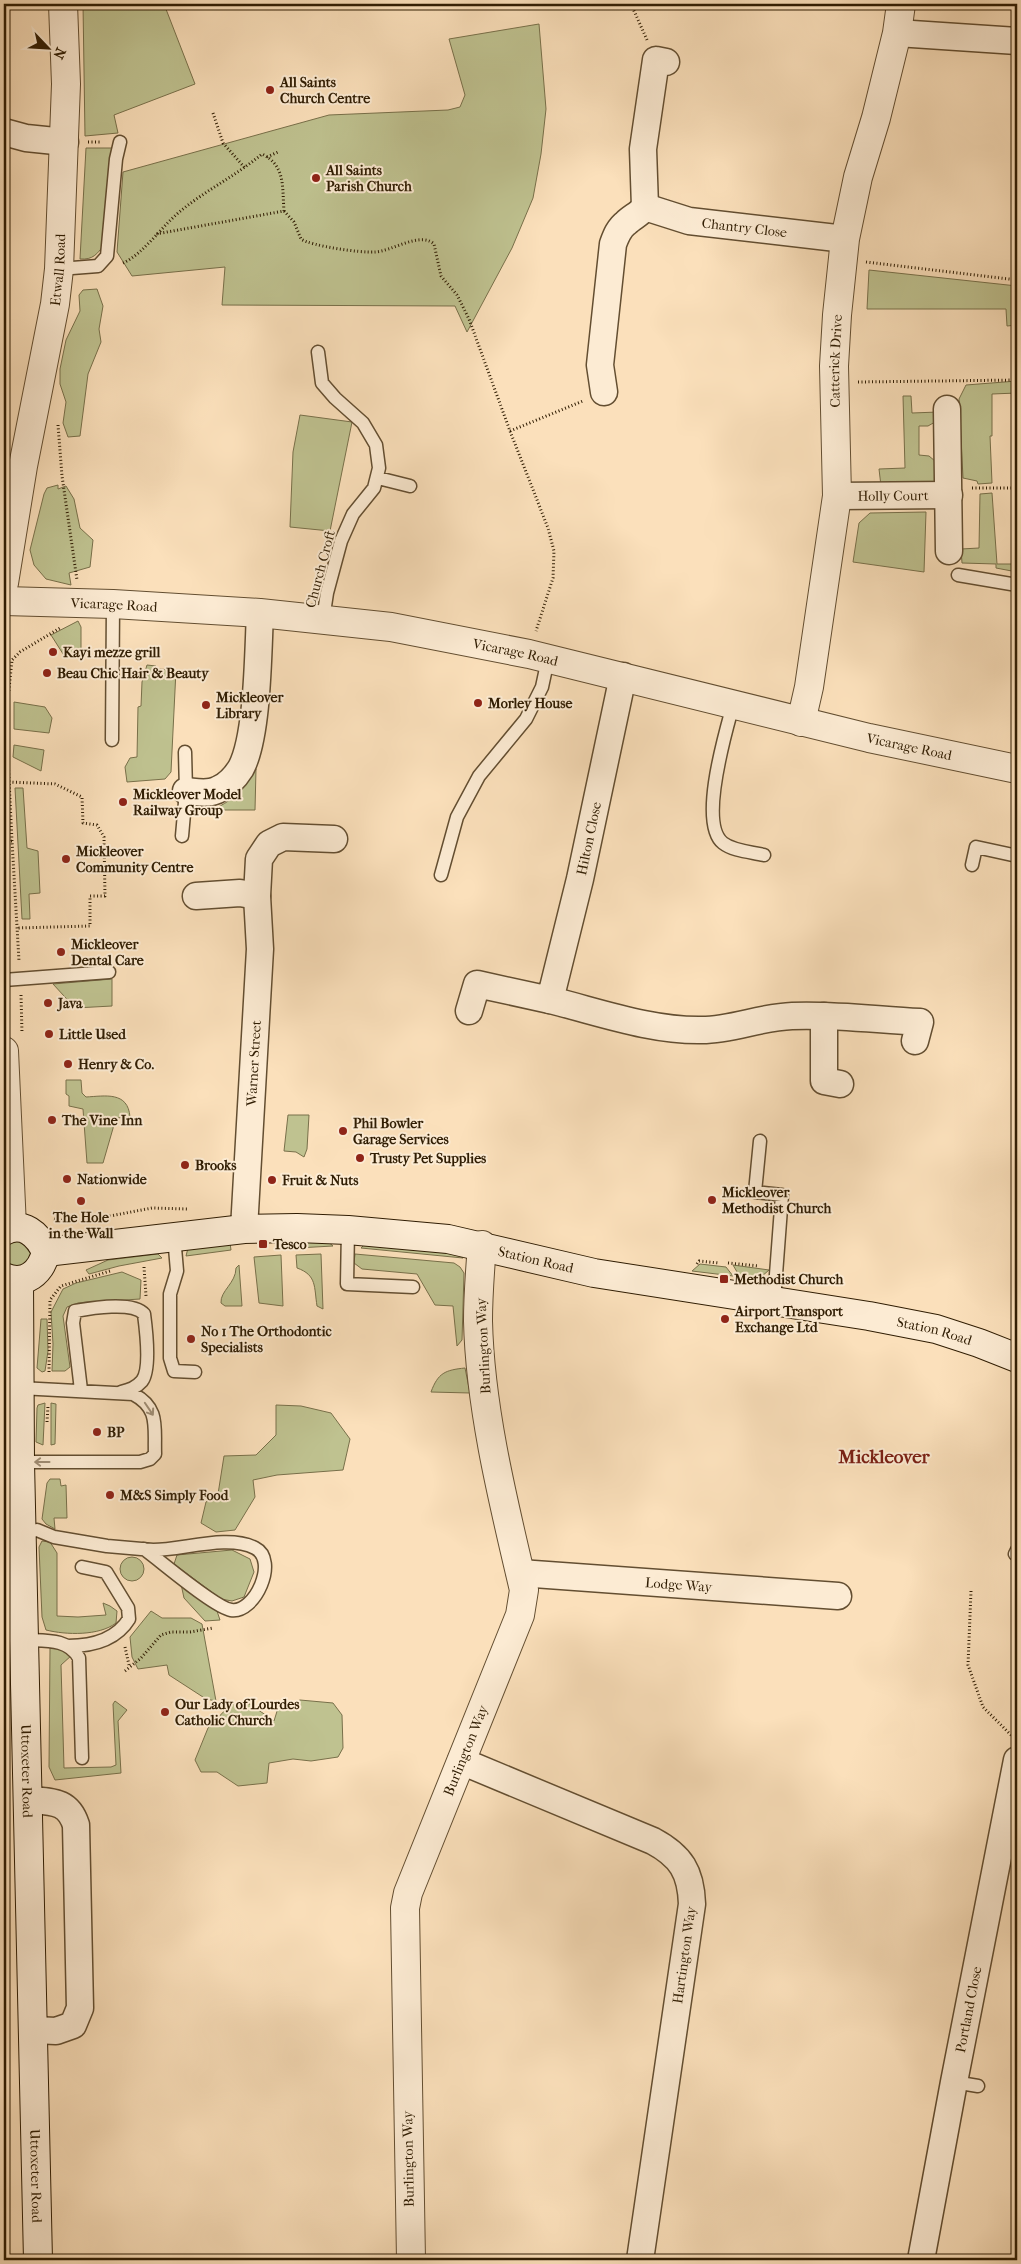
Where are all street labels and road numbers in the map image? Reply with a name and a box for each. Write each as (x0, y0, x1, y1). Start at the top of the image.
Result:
street label: Chantry Close (701, 215, 788, 241)
street label: Etwall Road (47, 233, 69, 307)
street label: Catterick Drive (826, 314, 846, 408)
street label: Holly Court (857, 487, 929, 505)
street label: Church Croft (302, 528, 339, 610)
street label: Vicarage Road (69, 595, 158, 616)
street label: Vicarage Road (470, 635, 560, 670)
street label: Vicarage Road (864, 729, 954, 764)
street label: Hilton Close (573, 800, 605, 877)
street label: Warner Street (243, 1020, 265, 1108)
street label: Station Road (496, 1243, 576, 1277)
street label: Burlington Way (472, 1297, 495, 1395)
street label: Station Road (895, 1314, 974, 1349)
street label: Lodge Way (644, 1574, 713, 1596)
street label: Burlington Way (440, 1702, 492, 1799)
street label: Uttoxeter Road (17, 1724, 36, 1818)
street label: Hartington Way (669, 1905, 700, 2005)
street label: Portland Close (952, 1965, 985, 2054)
street label: Burlington Way (399, 2110, 418, 2207)
street label: Uttoxeter Road (26, 2129, 45, 2223)

